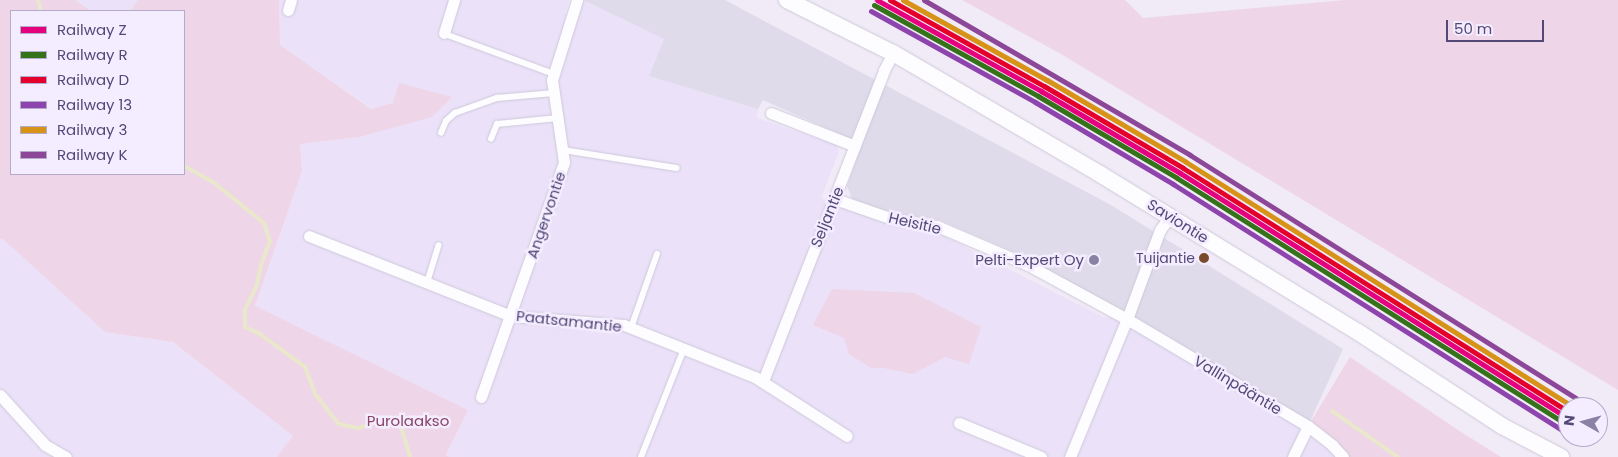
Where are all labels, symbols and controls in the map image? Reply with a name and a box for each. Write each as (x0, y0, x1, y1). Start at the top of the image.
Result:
legend (10, 10, 185, 175)
scale bar (1448, 10, 1546, 42)
text: 50 m (1454, 18, 1492, 39)
text: Railway Z (57, 19, 127, 40)
text: Railway R (57, 44, 128, 65)
text: Railway D (57, 69, 129, 90)
text: Railway 13 (57, 94, 132, 115)
text: Railway 3 (57, 119, 127, 140)
text: Railway K (57, 144, 128, 165)
street label: Angervontie (523, 169, 569, 261)
street label: Seljantie (807, 184, 847, 250)
street label: Saviontie (1144, 195, 1212, 247)
street label: Heisitie (887, 208, 943, 238)
place label: Tuijantie (1136, 250, 1195, 266)
place label: Pelti-Expert Oy (975, 251, 1084, 269)
marker: Tuijantie (1199, 253, 1209, 263)
marker: Pelti-Expert Oy (1088, 254, 1100, 266)
street label: Paatsamantie (515, 307, 623, 335)
street label: Vallinpääntie (1191, 352, 1285, 418)
north arrow (1558, 397, 1608, 447)
park label: Purolaakso (367, 412, 449, 430)
text: N (1559, 414, 1580, 427)

